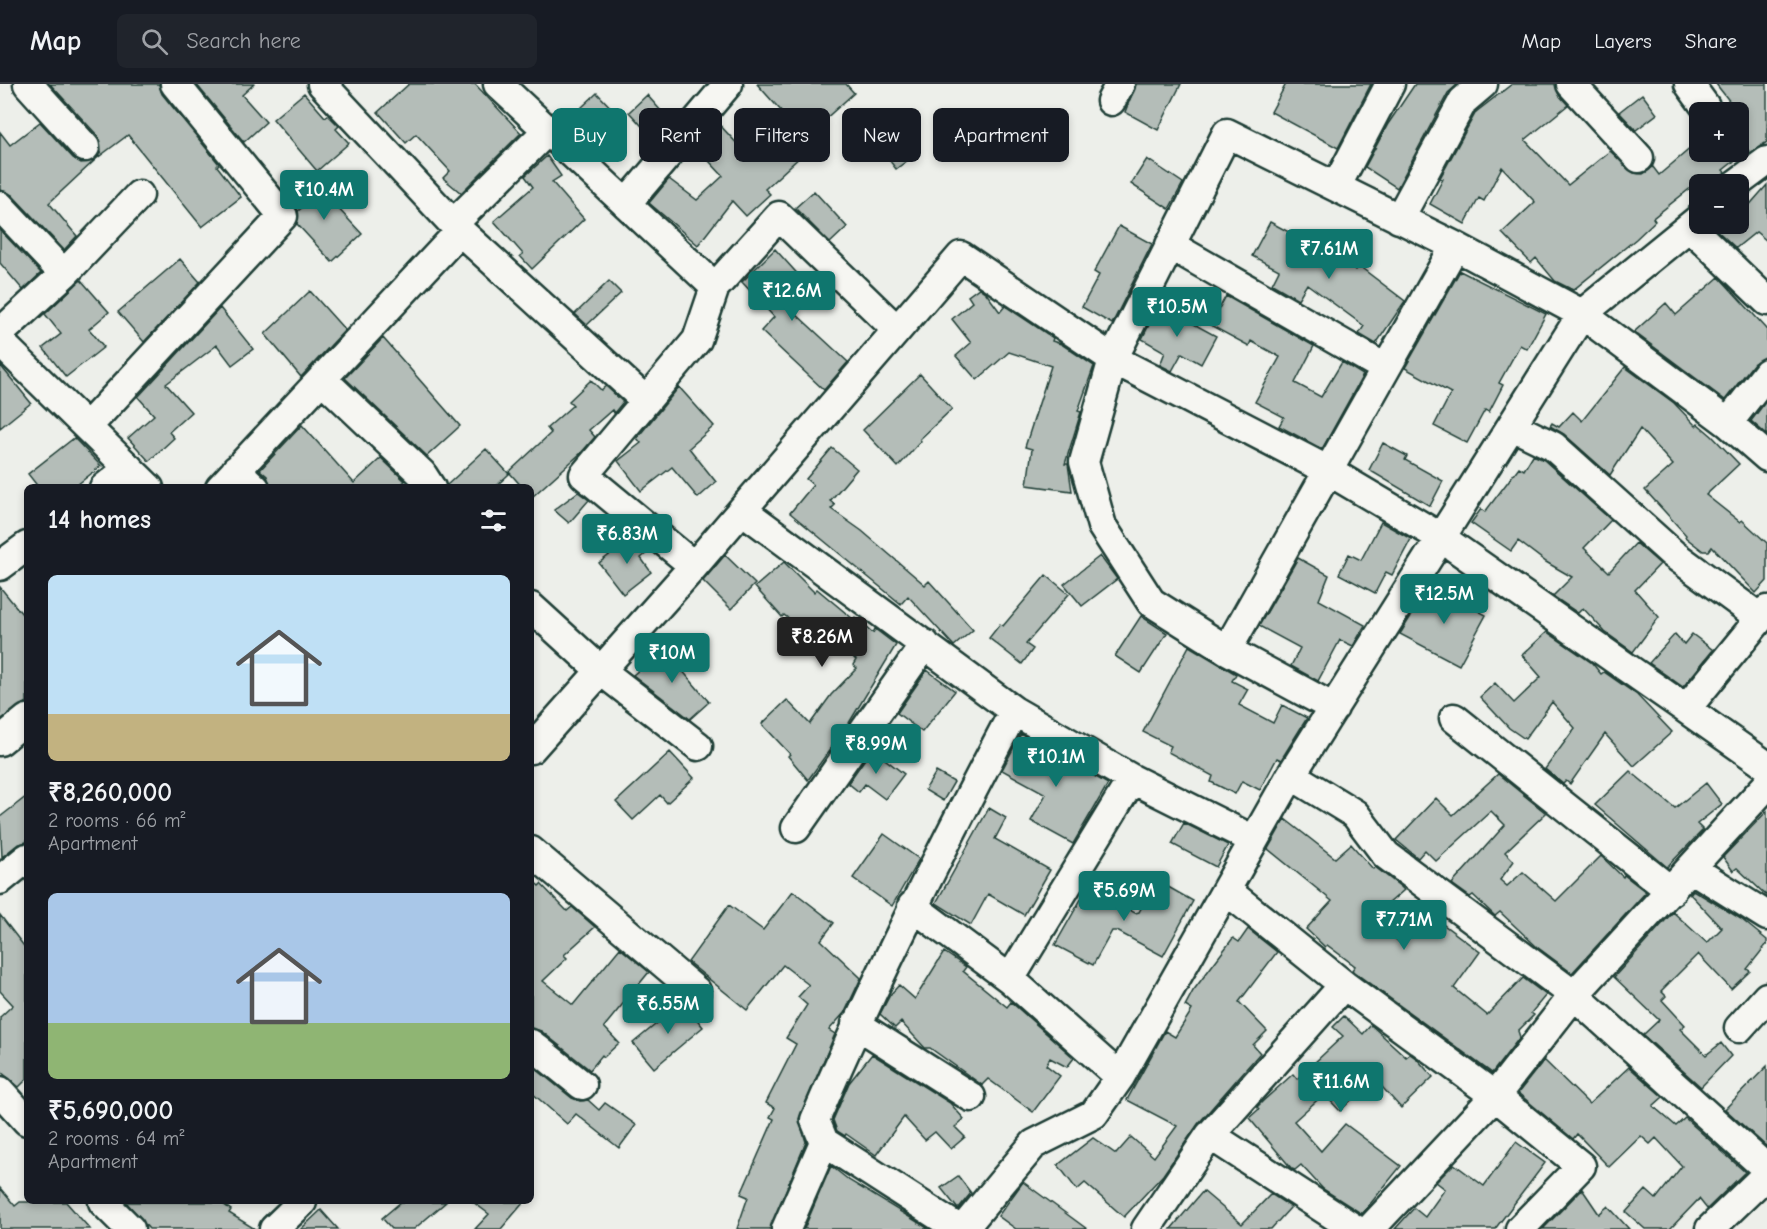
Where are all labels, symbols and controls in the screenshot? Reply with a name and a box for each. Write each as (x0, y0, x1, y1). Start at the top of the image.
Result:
search box (117, 14, 537, 68)
text: Map (30, 25, 81, 57)
icon: search (138, 25, 171, 58)
text: Search here (186, 28, 301, 54)
text: Map (1522, 29, 1561, 53)
text: Layers (1594, 29, 1652, 53)
text: Share (1685, 29, 1737, 53)
map controls (1689, 102, 1749, 234)
button: + (1689, 102, 1749, 162)
chip: Buy (552, 108, 627, 162)
chip: Rent (639, 108, 722, 162)
chip: Filters (734, 108, 830, 162)
chip: New (842, 108, 921, 162)
chip: Apartment (933, 108, 1069, 162)
pin: ₹10.4M (275, 170, 373, 221)
button: − (1689, 174, 1749, 234)
text: ₹10.4M (294, 178, 354, 201)
pin: ₹7.61M (1280, 229, 1378, 280)
text: ₹7.61M (1300, 237, 1358, 260)
pin: ₹12.6M (743, 271, 841, 322)
text: ₹12.6M (762, 279, 822, 302)
pin: ₹10.5M (1128, 287, 1226, 338)
text: ₹10.5M (1146, 295, 1208, 318)
icon: filters (477, 504, 510, 537)
text: 14 homes (48, 505, 151, 535)
pin: ₹6.83M (578, 514, 676, 565)
text: ₹6.83M (596, 522, 658, 545)
pin: ₹12.5M (1395, 574, 1493, 625)
text: ₹12.5M (1414, 582, 1474, 605)
icon: home (225, 614, 333, 722)
pin: ₹8.26M (773, 617, 871, 668)
text: ₹8.26M (791, 625, 853, 648)
pin: ₹10M (636, 633, 708, 684)
text: ₹10M (649, 641, 695, 664)
pin: ₹8.99M (827, 724, 925, 775)
text: ₹8.99M (845, 732, 907, 755)
pin: ₹10.1M (1007, 737, 1105, 788)
text: ₹10.1M (1027, 745, 1085, 768)
text: ₹8,260,000 (48, 778, 172, 808)
text: 2 rooms · 66 m² (48, 809, 186, 832)
text: Apartment (48, 832, 138, 855)
pin: ₹5.69M (1075, 871, 1173, 922)
text: ₹5.69M (1093, 879, 1155, 902)
pin: ₹7.71M (1355, 900, 1453, 951)
text: ₹7.71M (1375, 908, 1433, 931)
icon: home (225, 932, 333, 1040)
pin: ₹6.55M (619, 984, 717, 1035)
text: ₹6.55M (637, 992, 699, 1015)
pin: ₹11.6M (1292, 1062, 1390, 1113)
text: ₹11.6M (1312, 1070, 1370, 1093)
text: ₹5,690,000 (48, 1096, 173, 1126)
text: 2 rooms · 64 m² (48, 1127, 184, 1150)
text: Apartment (48, 1150, 138, 1173)

